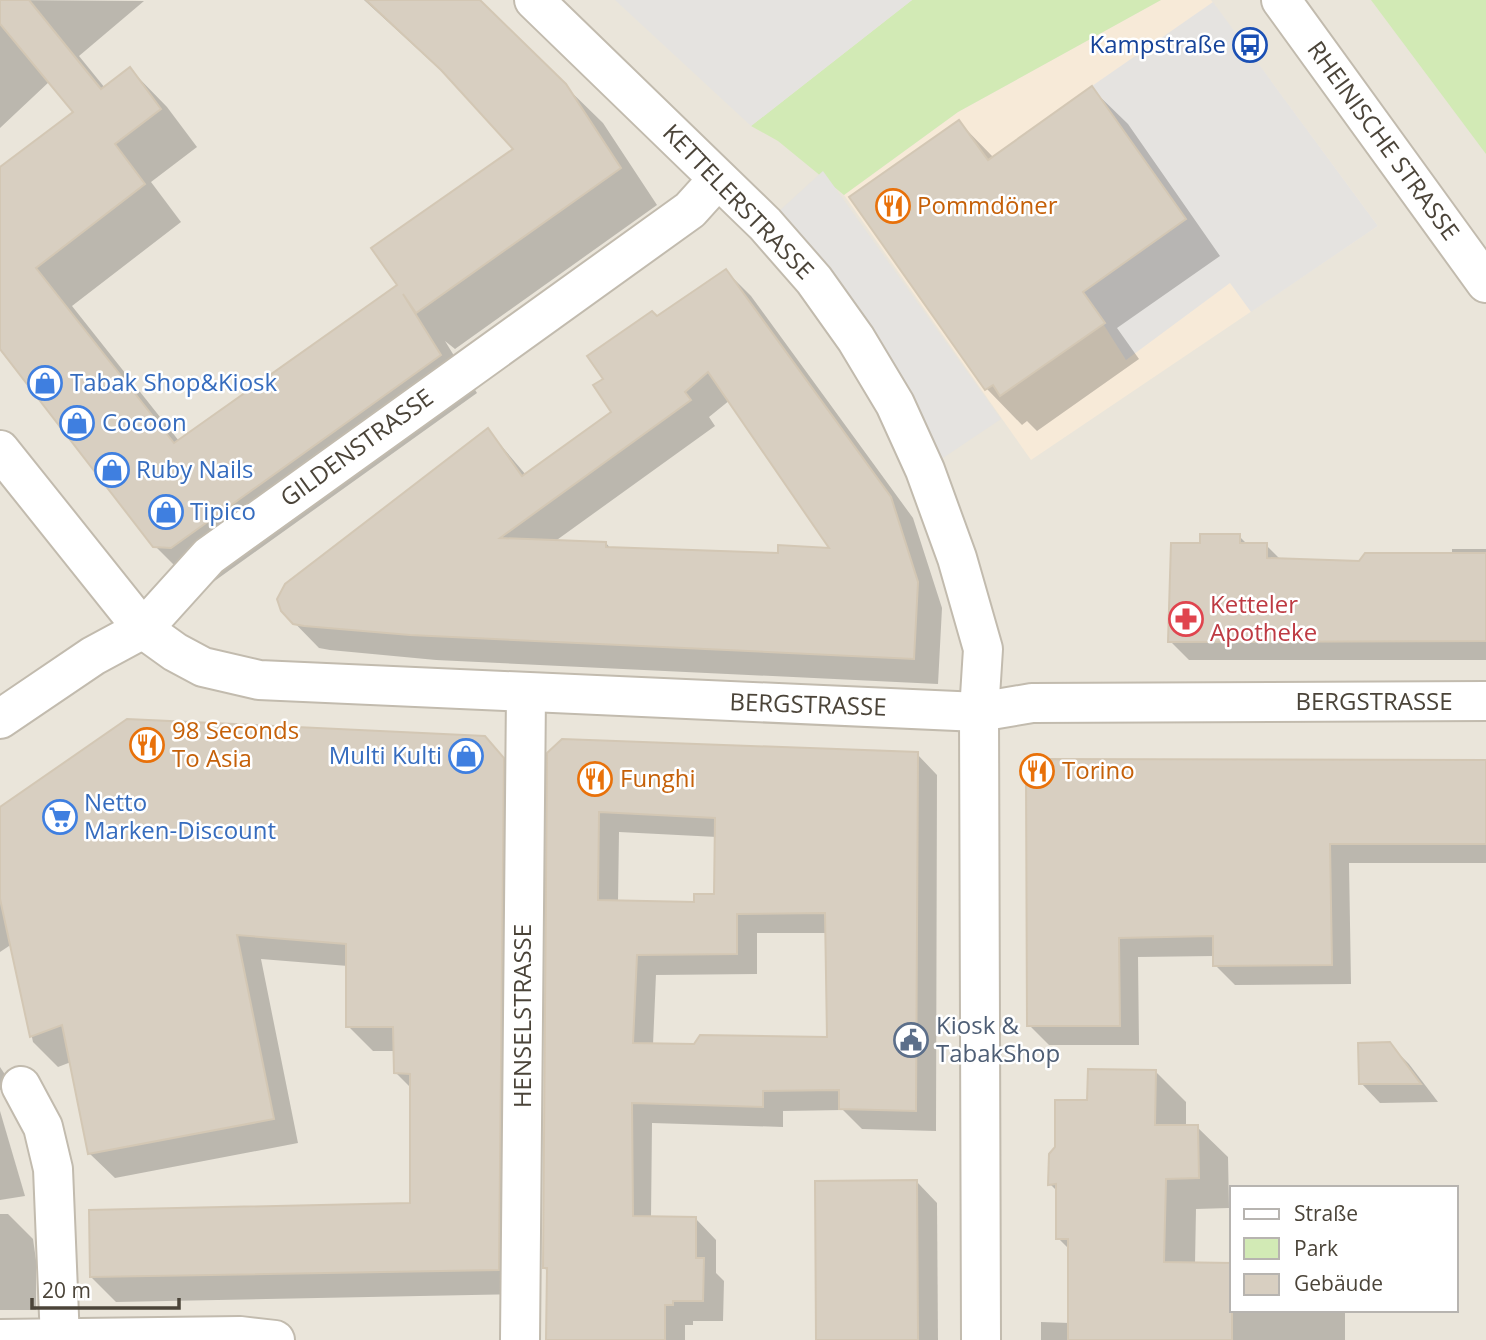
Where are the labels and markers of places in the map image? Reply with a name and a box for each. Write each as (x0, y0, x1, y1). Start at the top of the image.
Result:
bus stop icon: Kampstraße (1231, 26, 1269, 64)
place label: Kampstraße (1090, 27, 1226, 60)
restaurant icon: Pommdöner (874, 187, 912, 225)
place label: Pommdöner (917, 188, 1058, 221)
shop icon: Tabak Shop&Kiosk (26, 364, 64, 402)
place label: Tabak Shop&Kiosk (70, 365, 278, 398)
shop icon: Cocoon (58, 404, 96, 442)
place label: Cocoon (102, 405, 187, 438)
shop icon: Ruby Nails (93, 451, 131, 489)
place label: Ruby Nails (136, 452, 253, 485)
shop icon: Tipico (147, 493, 185, 531)
place label: Tipico (190, 494, 256, 527)
place label: Ketteler Apotheke (1210, 587, 1317, 648)
pharmacy icon: Ketteler Apotheke (1167, 600, 1205, 638)
place label: 98 Seconds To Asia (172, 713, 299, 774)
restaurant icon: 98 Seconds To Asia (128, 726, 166, 764)
shop icon: Multi Kulti (447, 737, 485, 775)
place label: Multi Kulti (329, 738, 442, 771)
restaurant icon: Torino (1018, 752, 1056, 790)
place label: Torino (1062, 753, 1135, 786)
restaurant icon: Funghi (576, 760, 614, 798)
place label: Funghi (620, 761, 696, 794)
place label: Netto Marken-Discount (84, 785, 276, 846)
supermarket icon: Netto Marken-Discount (41, 798, 79, 836)
place label: Kiosk & TabakShop (936, 1008, 1060, 1069)
public building icon: Kiosk & TabakShop (892, 1021, 930, 1059)

